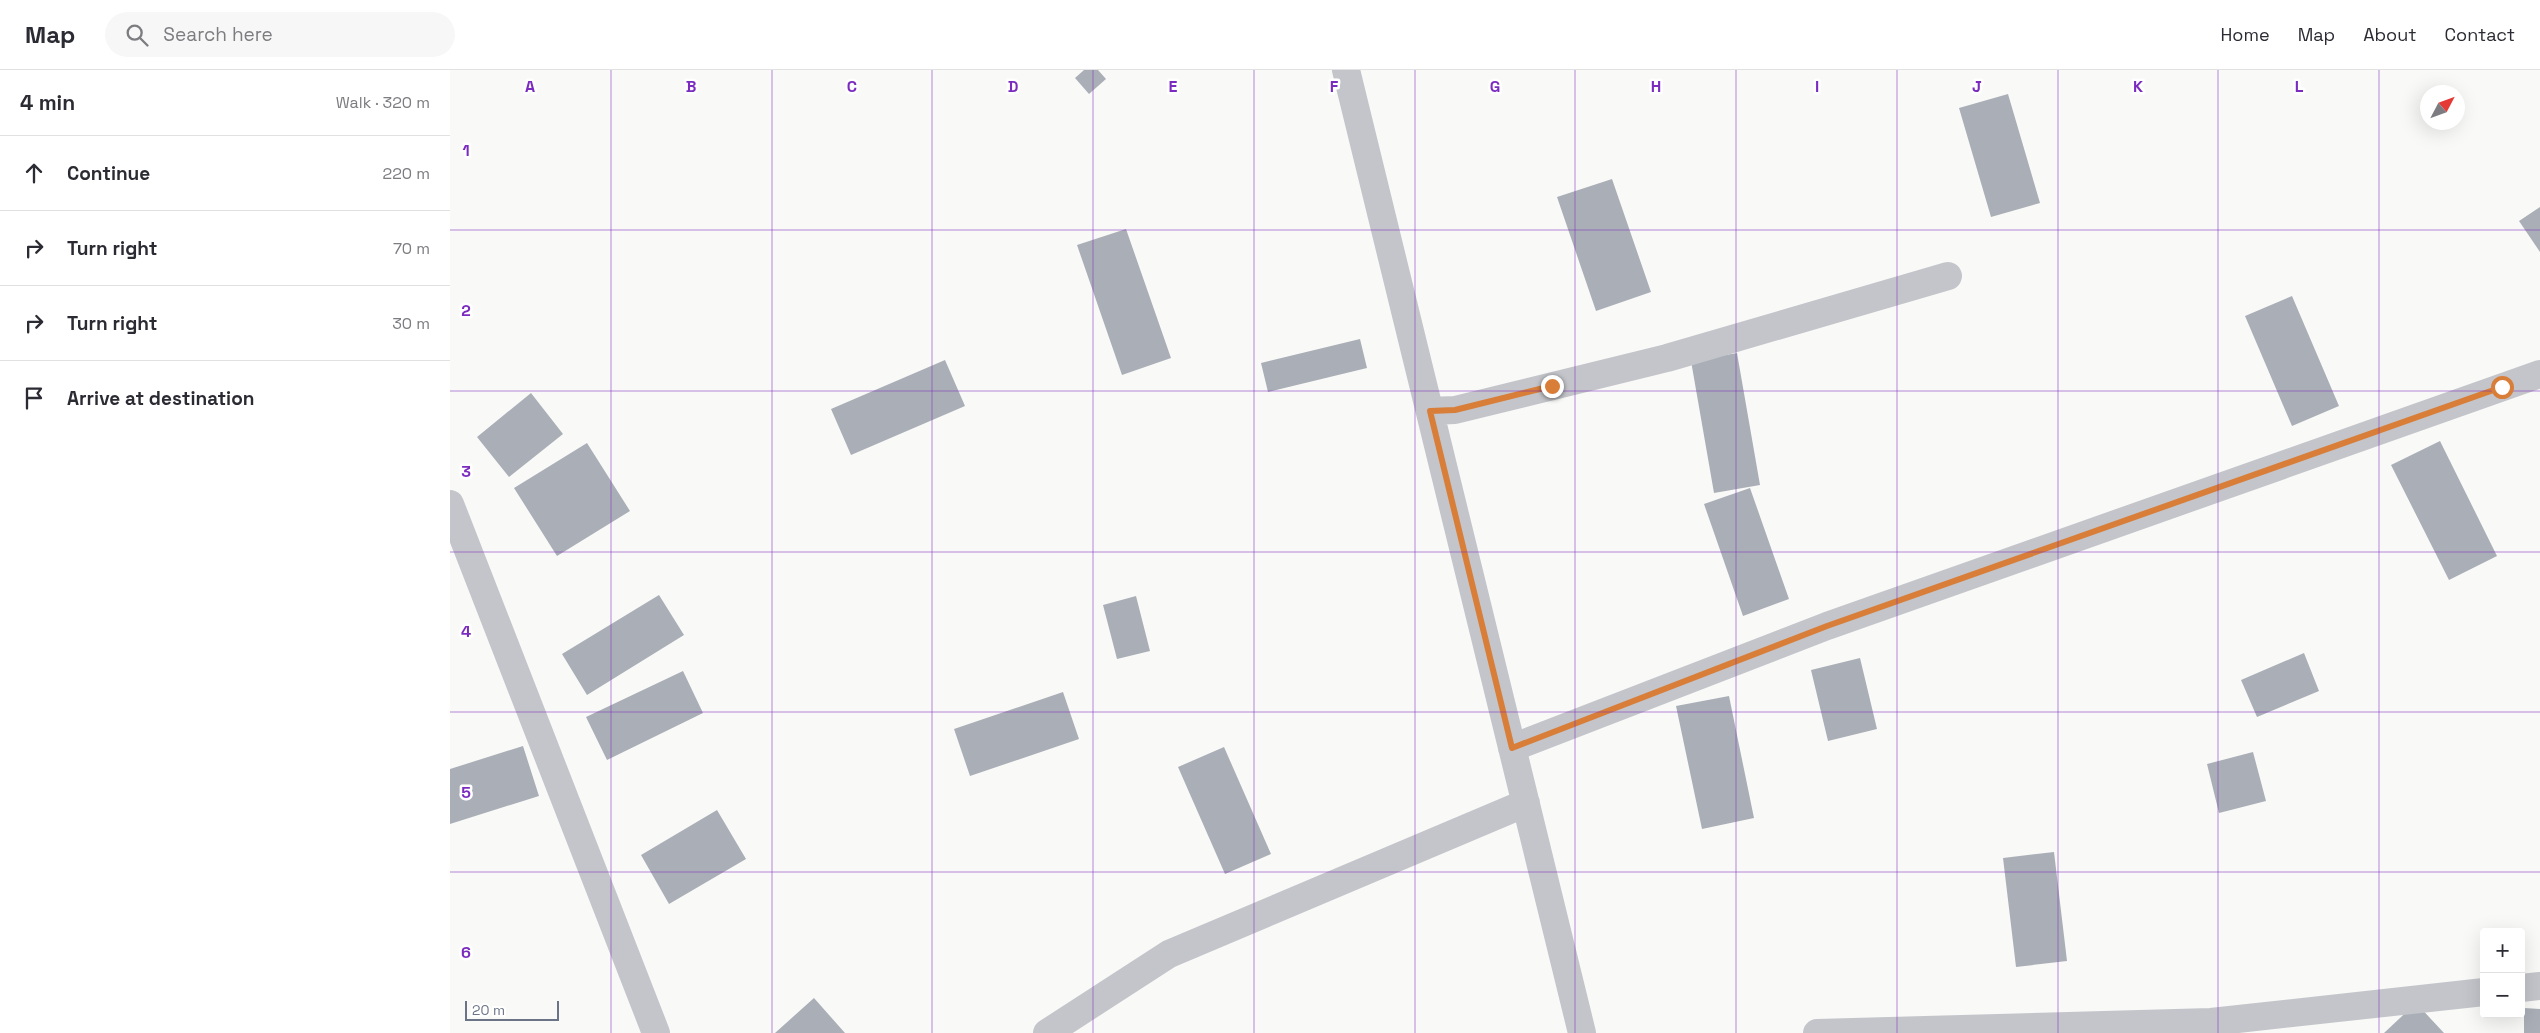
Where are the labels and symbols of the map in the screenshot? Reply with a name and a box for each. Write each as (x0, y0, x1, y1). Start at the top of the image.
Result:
text: A (525, 76, 535, 97)
text: B (686, 76, 696, 97)
text: C (847, 76, 857, 97)
text: D (1008, 76, 1018, 97)
text: E (1169, 76, 1178, 97)
text: F (1330, 76, 1339, 97)
text: G (1490, 76, 1500, 97)
text: H (1651, 76, 1661, 97)
text: I (1815, 76, 1819, 97)
text: J (1972, 76, 1982, 97)
text: K (2133, 76, 2143, 97)
text: L (2295, 76, 2304, 97)
north arrow (2420, 85, 2465, 130)
text: 1 (462, 140, 470, 161)
text: 2 (461, 300, 471, 321)
route end (1541, 375, 1564, 398)
route start (2491, 376, 2514, 399)
text: 3 (461, 461, 471, 482)
text: 4 (461, 621, 471, 642)
text: 5 (461, 782, 471, 803)
text: 6 (461, 942, 471, 963)
scale bar (465, 998, 559, 1021)

